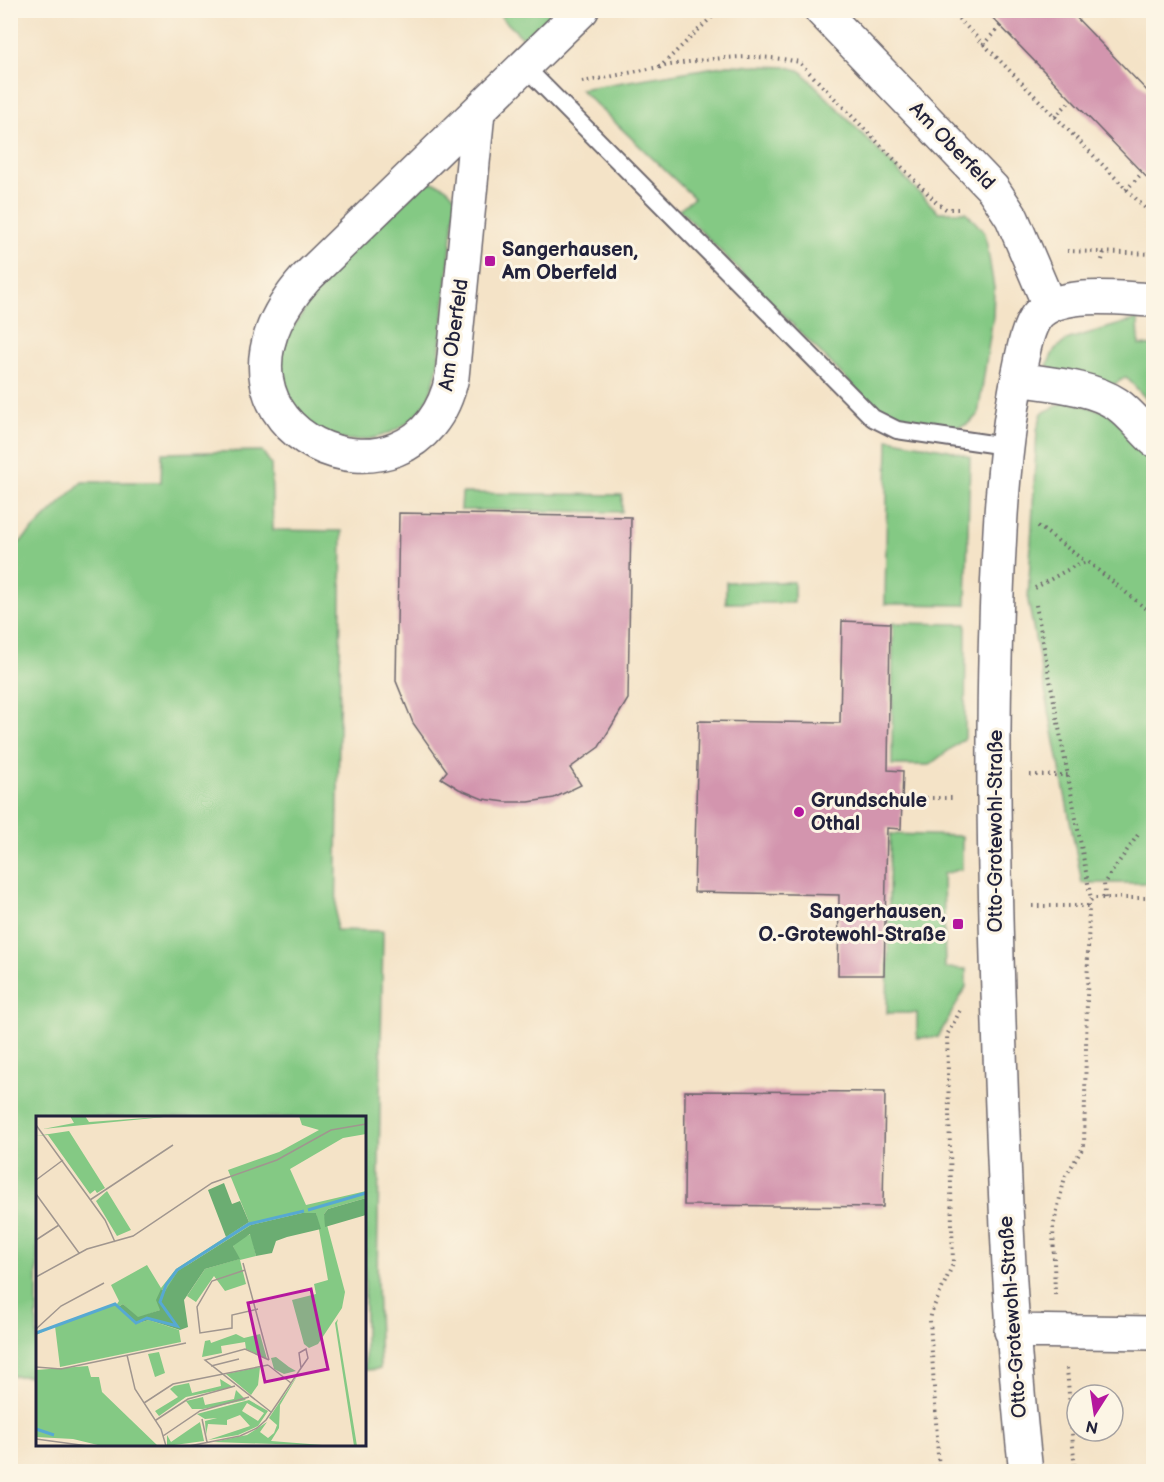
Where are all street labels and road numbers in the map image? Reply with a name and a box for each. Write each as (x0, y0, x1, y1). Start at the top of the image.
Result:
street label: Am Oberfeld (904, 97, 1000, 195)
street label: Am Oberfeld (434, 277, 474, 393)
street label: Otto-Grotewohl-Straße (984, 729, 1008, 932)
street label: Otto-Grotewohl-Straße (994, 1215, 1032, 1419)

